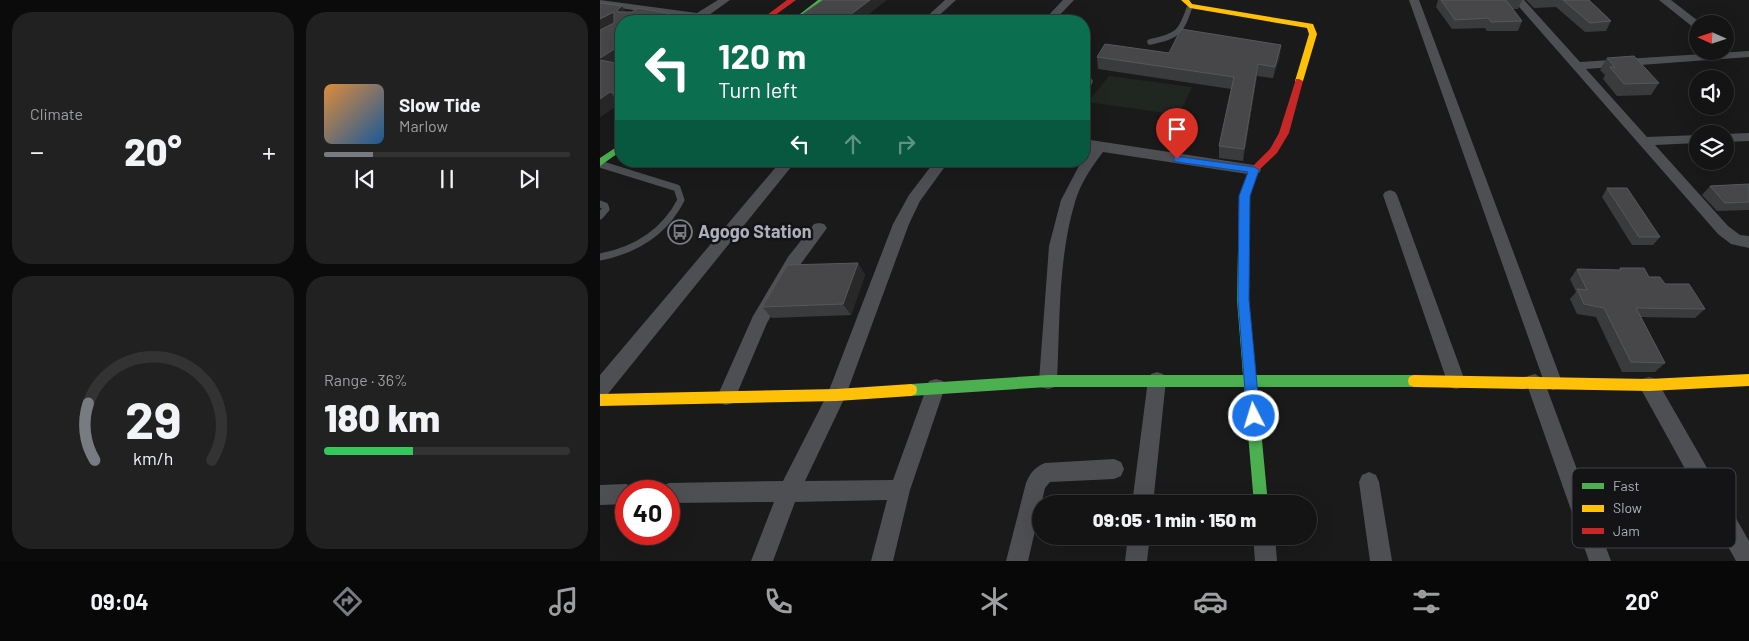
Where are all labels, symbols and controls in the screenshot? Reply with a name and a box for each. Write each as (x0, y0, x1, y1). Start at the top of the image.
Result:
north arrow (1689, 15, 1734, 60)
map controls (1689, 15, 1734, 170)
text: 120 m (718, 34, 806, 76)
icon: left (635, 35, 700, 100)
button: sound (1689, 70, 1734, 115)
text: Turn left (718, 76, 798, 102)
text: Slow Tide (399, 93, 481, 116)
text: Climate (30, 104, 83, 123)
pin (1156, 108, 1198, 159)
icon: arrive (1163, 115, 1191, 143)
text: Marlow (399, 116, 448, 135)
button: layers (1689, 125, 1734, 170)
text: 20° (124, 128, 182, 174)
icon: left (786, 130, 814, 158)
icon: ahead (839, 130, 867, 158)
icon: right (892, 130, 920, 158)
text: − (30, 134, 44, 168)
text: + (262, 134, 276, 168)
icon: previous (351, 165, 379, 193)
icon: pause (433, 165, 461, 193)
icon: next (515, 165, 543, 193)
bus stop icon: Agogo Station (667, 219, 693, 245)
place label: Agogo Station (698, 220, 812, 242)
text: Range · 36% (324, 370, 408, 389)
text: 29 (125, 387, 181, 449)
position arrow (1227, 389, 1279, 441)
text: 180 km (324, 394, 440, 440)
text: km/h (133, 447, 173, 469)
legend (1572, 468, 1736, 548)
text: Fast (1613, 477, 1639, 494)
speed limit sign: 40 (615, 480, 680, 545)
text: Slow (1613, 499, 1642, 516)
text: 09:05 · 1 min · 150 m (1093, 508, 1256, 531)
text: Jam (1613, 522, 1640, 539)
icon: directions (330, 584, 365, 619)
icon: music (546, 584, 581, 619)
icon: phone (761, 584, 796, 619)
icon: climate (977, 584, 1012, 619)
icon: car (1193, 584, 1228, 619)
icon: filters (1409, 584, 1444, 619)
text: 09:04 (90, 588, 149, 614)
text: 20° (1625, 588, 1659, 614)

